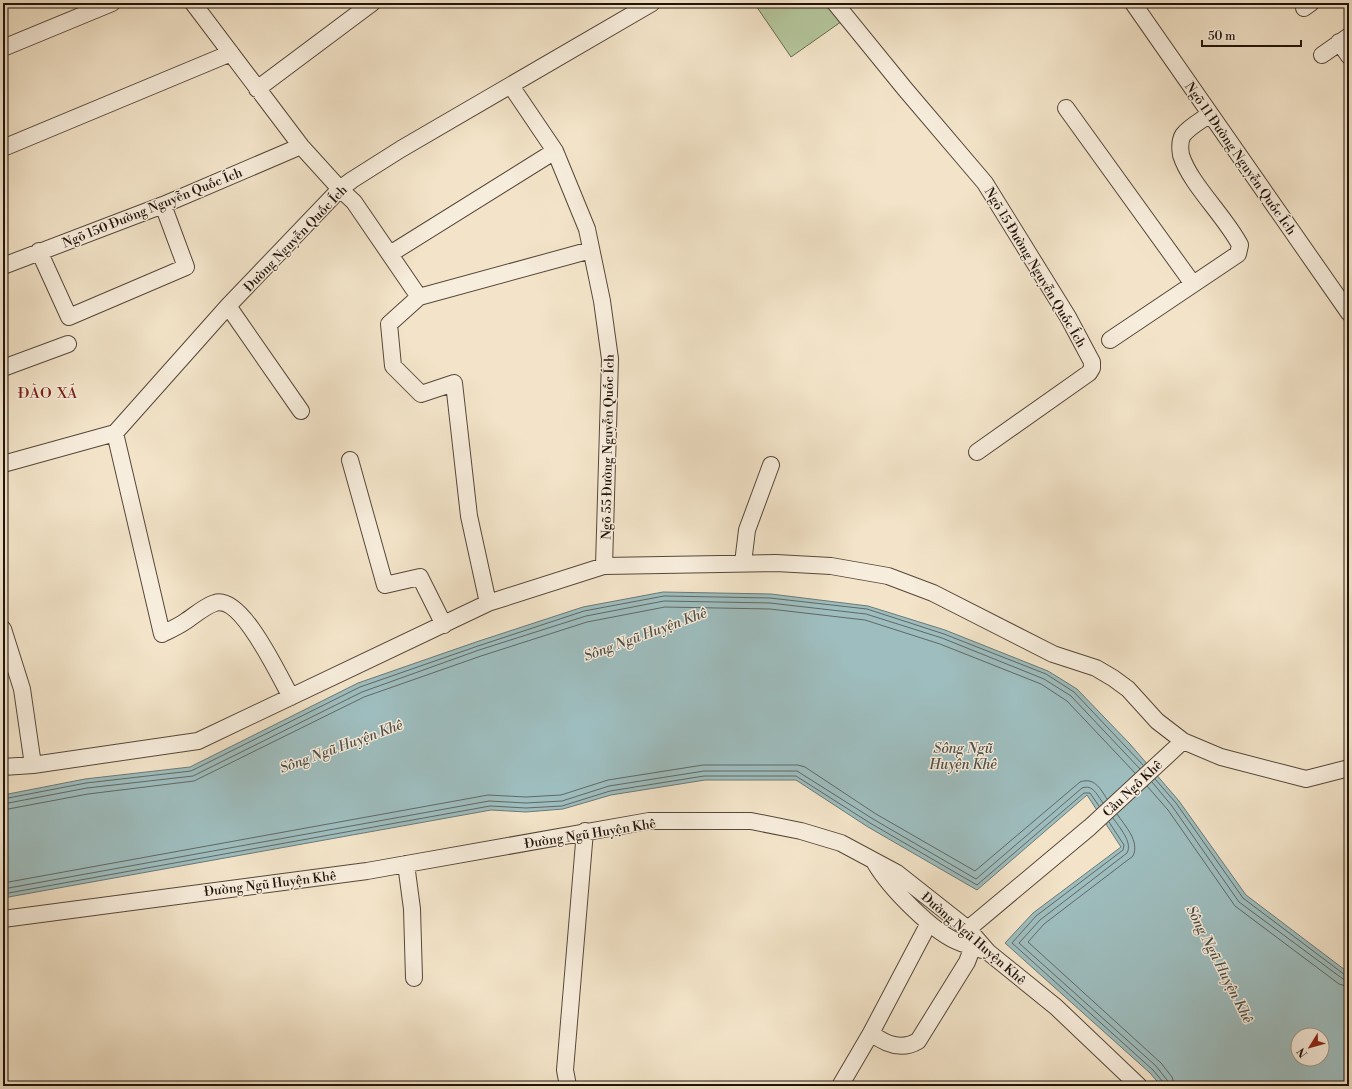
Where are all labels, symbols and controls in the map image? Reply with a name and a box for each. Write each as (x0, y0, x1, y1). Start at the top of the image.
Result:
scale bar (1202, 22, 1301, 48)
text: 50 m (1208, 29, 1236, 44)
street label: Ngõ 11 Đường Nguyễn Quốc Ích (1181, 79, 1300, 238)
street label: Ngõ 150 Đường Nguyễn Quốc Ích (60, 163, 245, 251)
street label: Đường Nguyễn Quốc Ích (240, 181, 351, 295)
street label: Ngõ 15 Đường Nguyễn Quốc Ích (981, 184, 1090, 351)
street label: Ngõ 55 Đường Nguyễn Quốc Ích (597, 354, 618, 540)
district label: ĐÀO XÁ (18, 383, 78, 403)
water label: Sông Ngũ Huyện Khê (581, 604, 710, 666)
water label: Sông Ngũ Huyện Khê (277, 716, 406, 778)
water label: Sông Ngũ Huyện Khê (928, 740, 997, 774)
street label: Cầu Ngô Khê (1100, 757, 1166, 820)
street label: Đường Ngũ Huyện Khê (523, 816, 658, 852)
street label: Đường Ngũ Huyện Khê (203, 868, 338, 900)
street label: Đường Ngũ Huyện Khê (918, 889, 1029, 989)
water label: Sông Ngũ Huyện Khê (1182, 902, 1257, 1027)
north arrow (1290, 1027, 1330, 1067)
text: N (1294, 1044, 1311, 1060)

